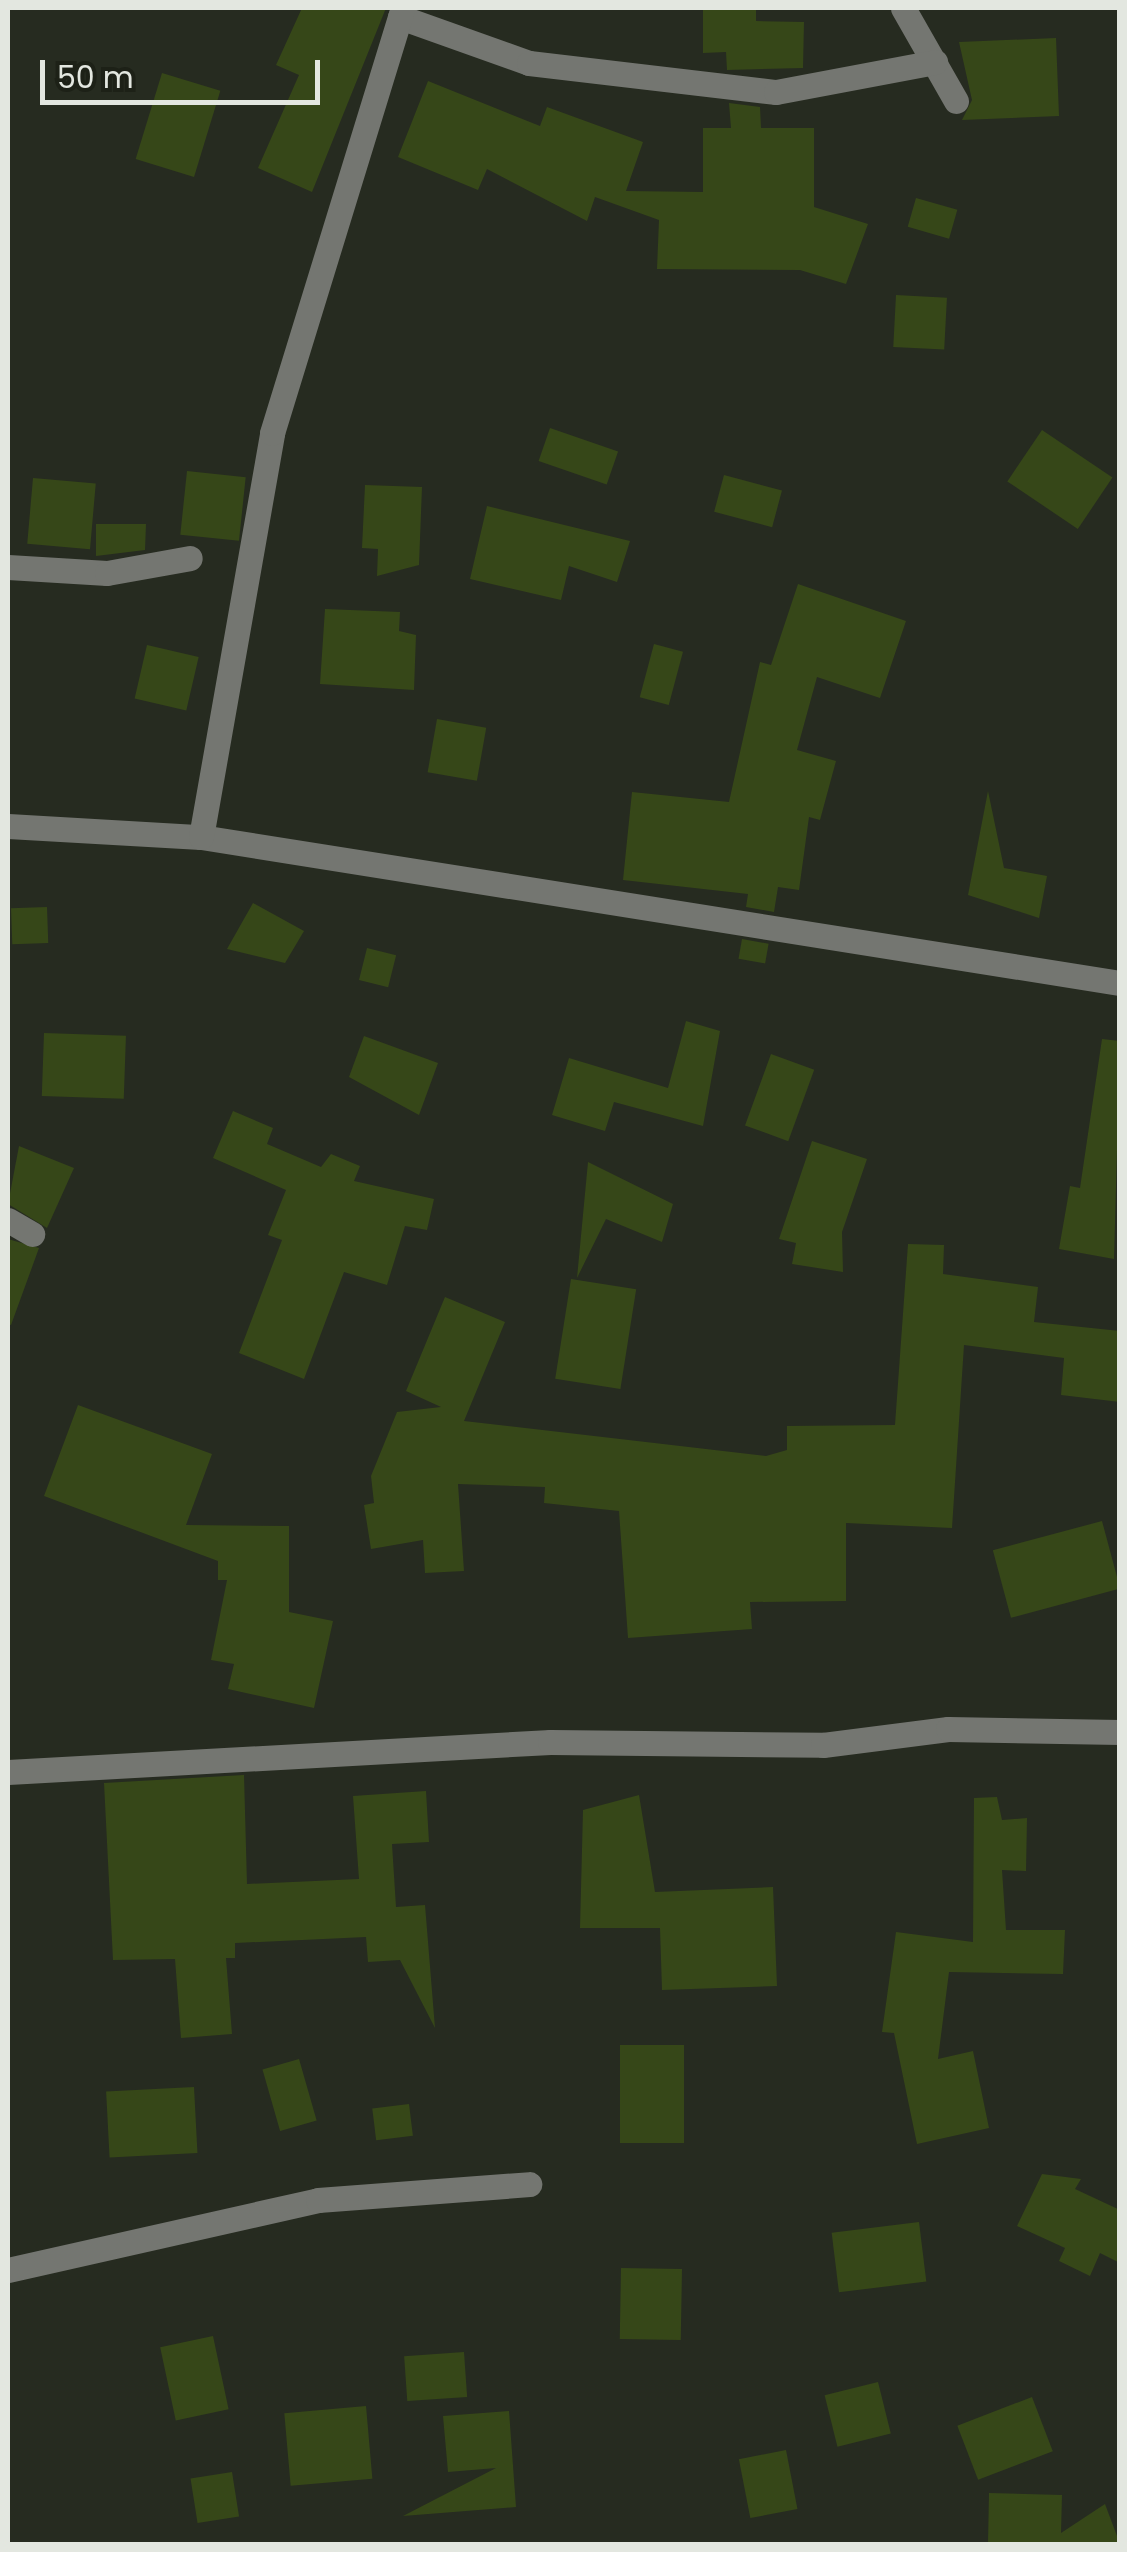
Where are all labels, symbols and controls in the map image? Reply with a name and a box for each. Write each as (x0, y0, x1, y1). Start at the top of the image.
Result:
scale bar (45, 40, 325, 102)
text: 50 m (57, 56, 134, 99)

